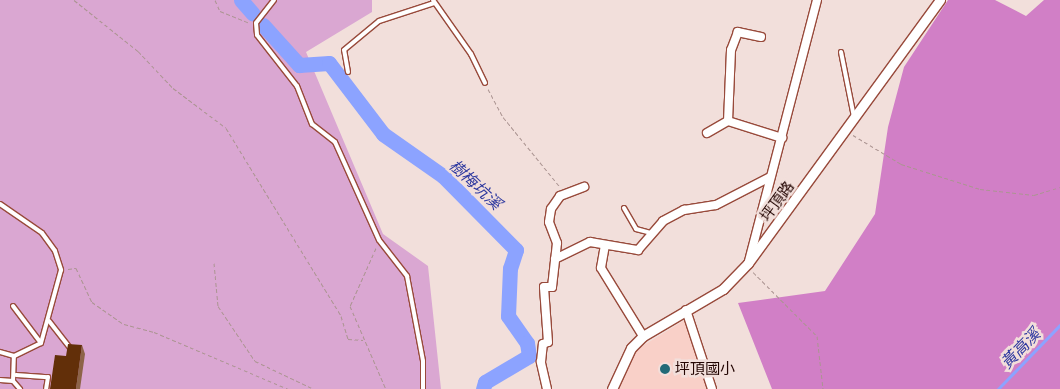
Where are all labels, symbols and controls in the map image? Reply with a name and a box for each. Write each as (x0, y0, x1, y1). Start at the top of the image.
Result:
water label: 樹梅坑溪 (445, 156, 505, 214)
street label: 坪頂路 (756, 178, 798, 224)
water label: 黃高溪 (997, 325, 1045, 373)
place label: 坪頂國小 (675, 360, 735, 378)
marker: 坪頂國小 (659, 363, 671, 375)

